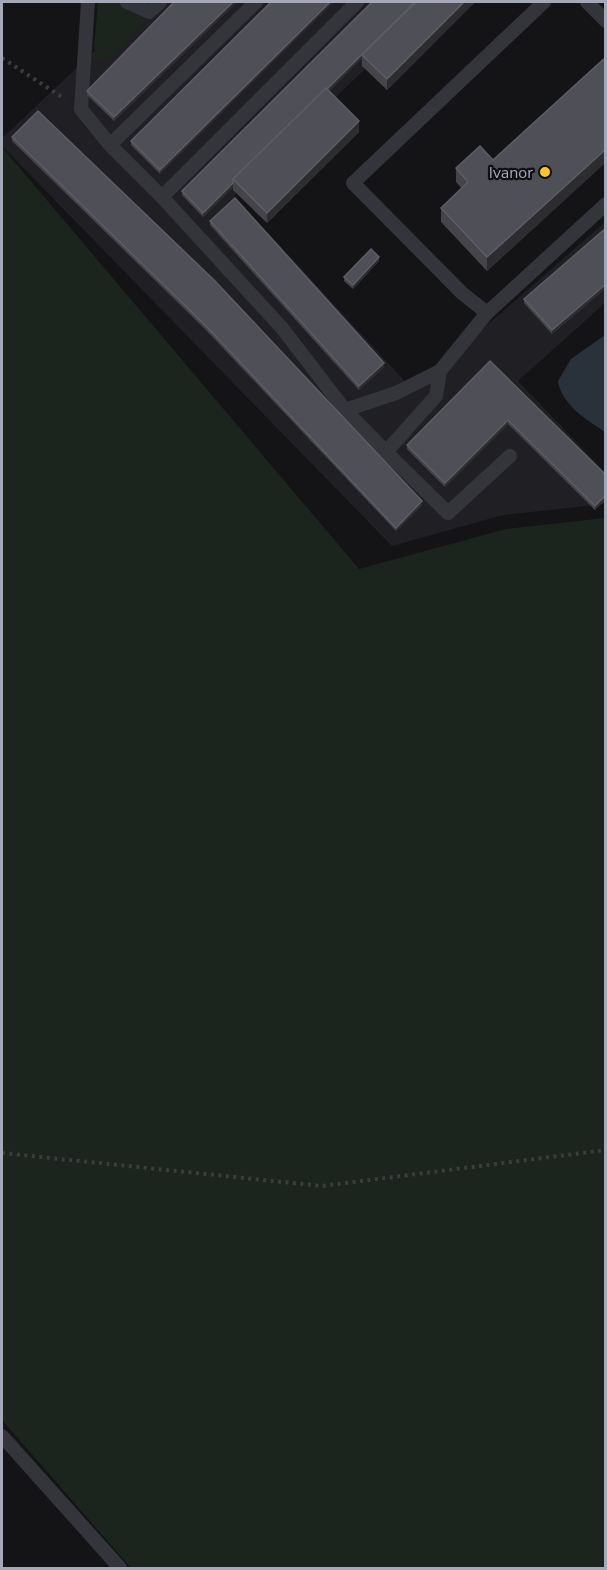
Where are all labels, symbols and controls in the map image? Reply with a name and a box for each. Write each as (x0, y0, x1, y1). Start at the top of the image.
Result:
place label: Ivanor (489, 162, 533, 184)
marker: Ivanor (538, 165, 552, 179)

